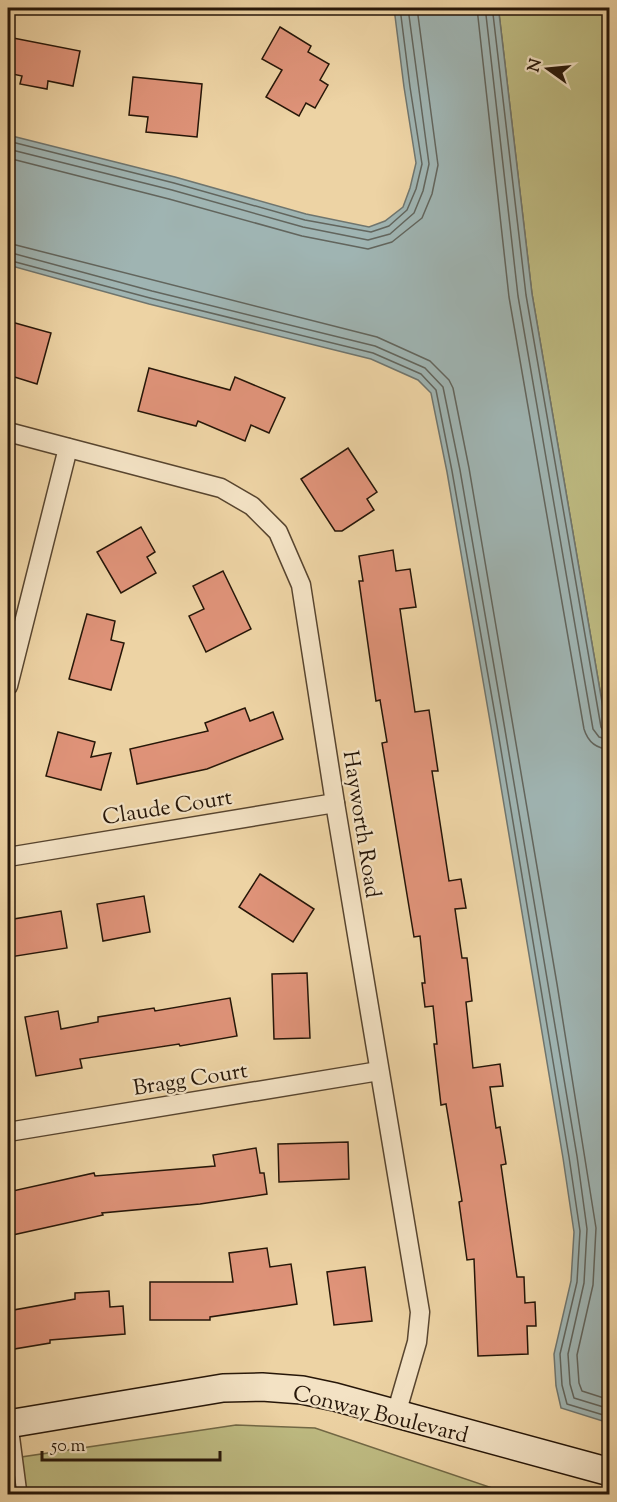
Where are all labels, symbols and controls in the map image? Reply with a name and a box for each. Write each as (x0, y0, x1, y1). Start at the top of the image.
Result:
north arrow (518, 39, 578, 99)
text: N (523, 56, 549, 75)
street label: Hayworth Road (333, 748, 387, 900)
street label: Claude Court (100, 783, 235, 835)
street label: Bragg Court (131, 1056, 251, 1106)
street label: Conway Boulevard (289, 1379, 471, 1453)
scale bar (42, 1424, 220, 1462)
text: 50 m (50, 1434, 86, 1460)

